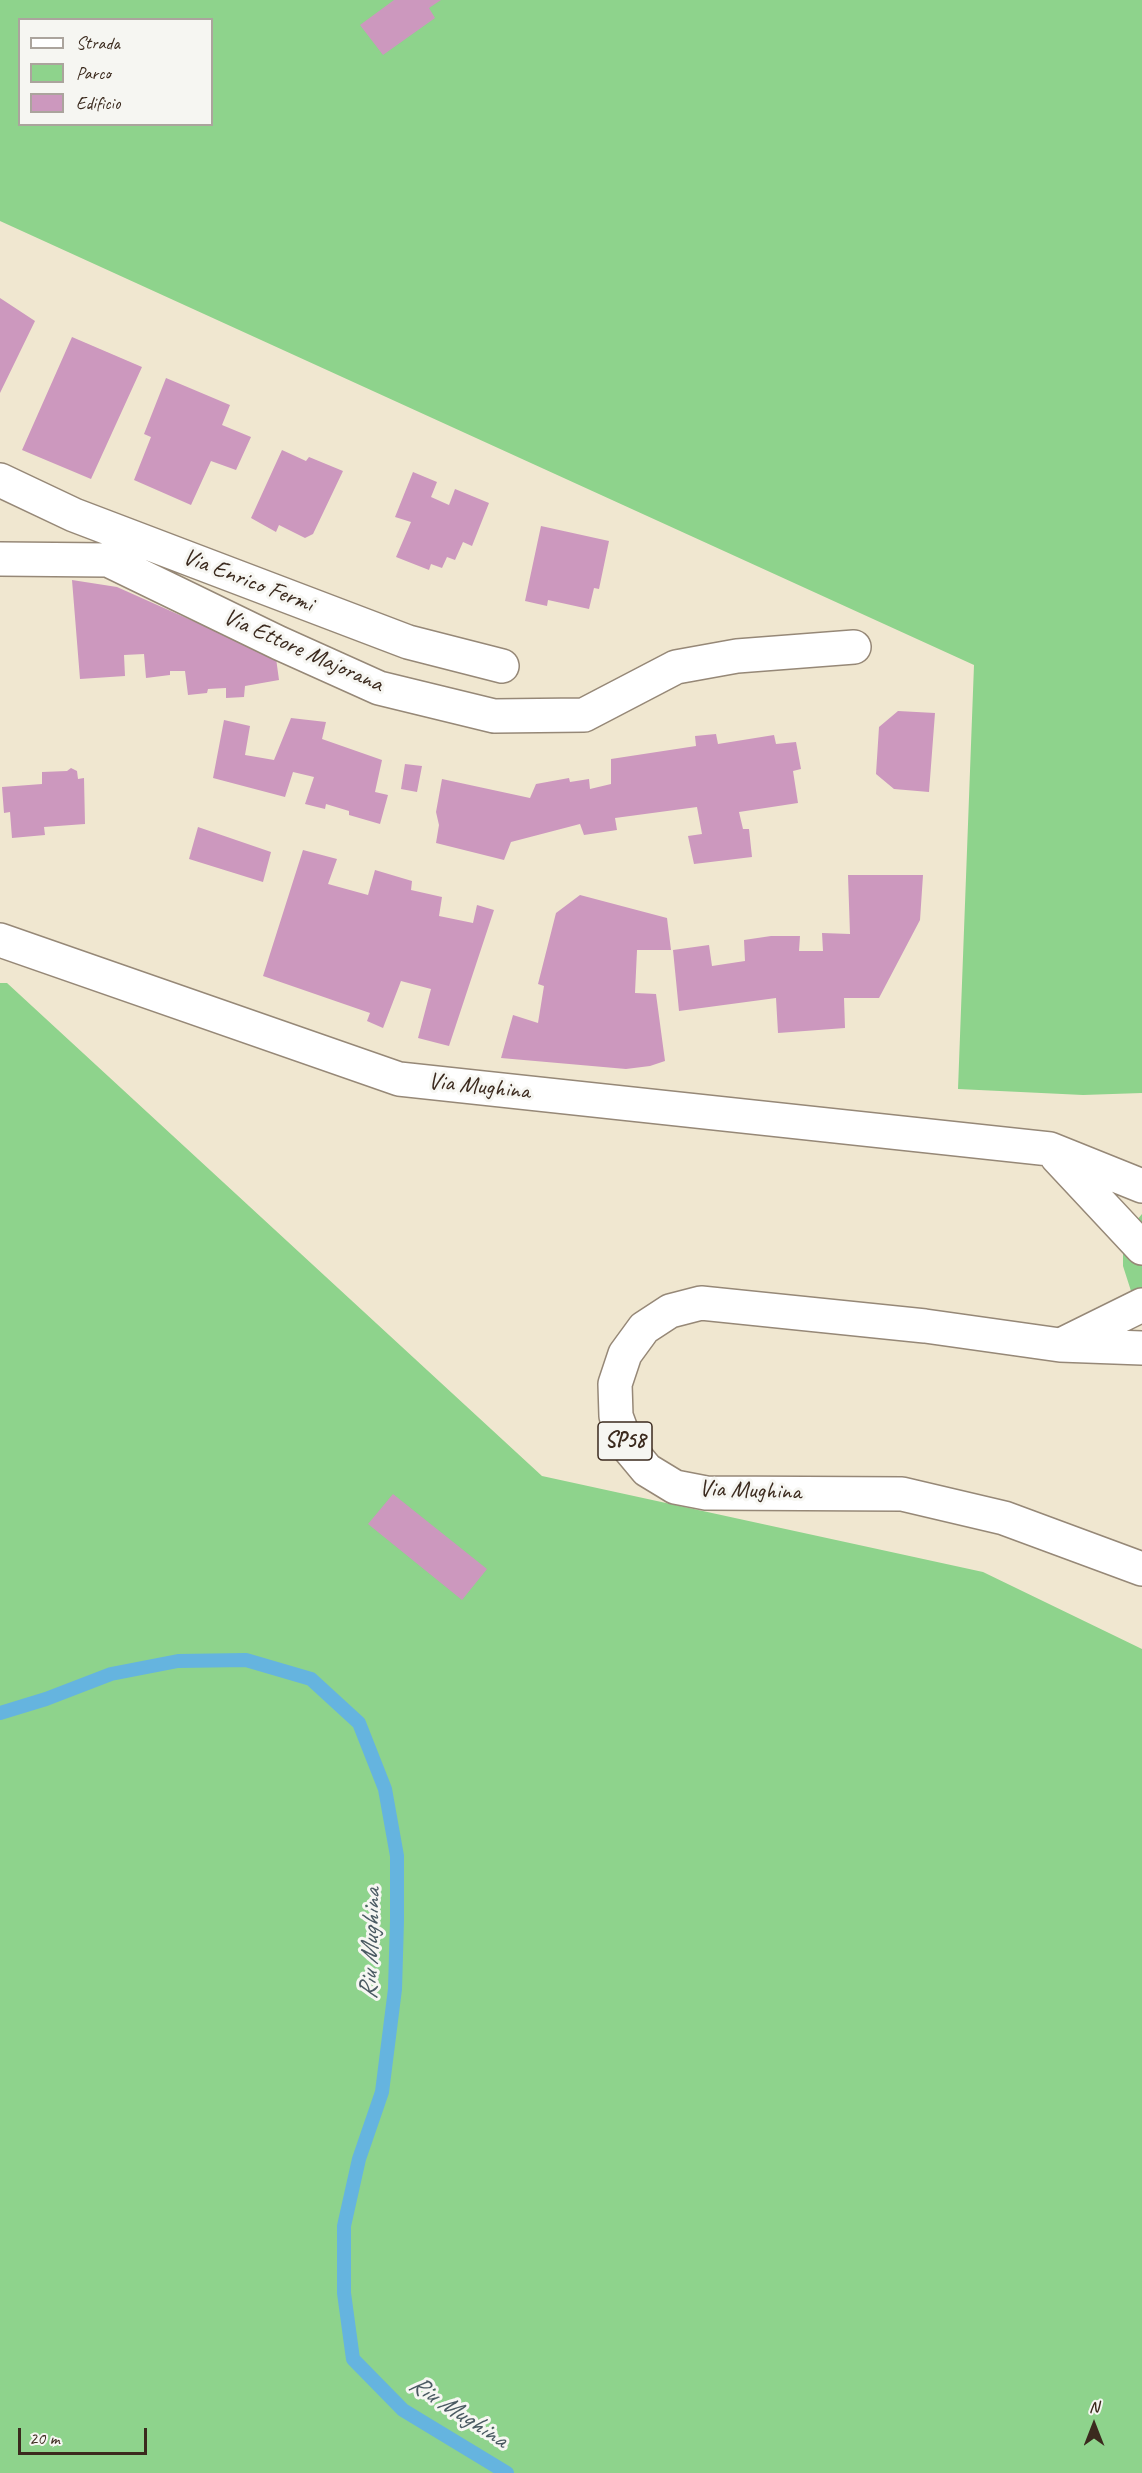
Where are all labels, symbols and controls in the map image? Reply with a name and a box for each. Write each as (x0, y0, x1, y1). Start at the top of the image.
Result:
legend (18, 18, 213, 126)
text: Strada (76, 32, 120, 54)
text: Parco (76, 62, 111, 84)
text: Edificio (76, 92, 120, 114)
street label: Via Enrico Fermi (179, 543, 317, 619)
street label: Via Ettore Majorana (219, 603, 387, 699)
street label: Via Mughina (427, 1067, 531, 1107)
road number: SP58 (598, 1422, 652, 1460)
street label: Via Mughina (698, 1475, 802, 1507)
water label: Riu Mughina (353, 1888, 389, 2000)
water label: Riu Mughina (403, 2369, 513, 2455)
north arrow (1064, 2395, 1124, 2455)
text: N (1089, 2397, 1099, 2417)
scale bar (21, 2416, 150, 2454)
text: 20 m (29, 2427, 60, 2449)

